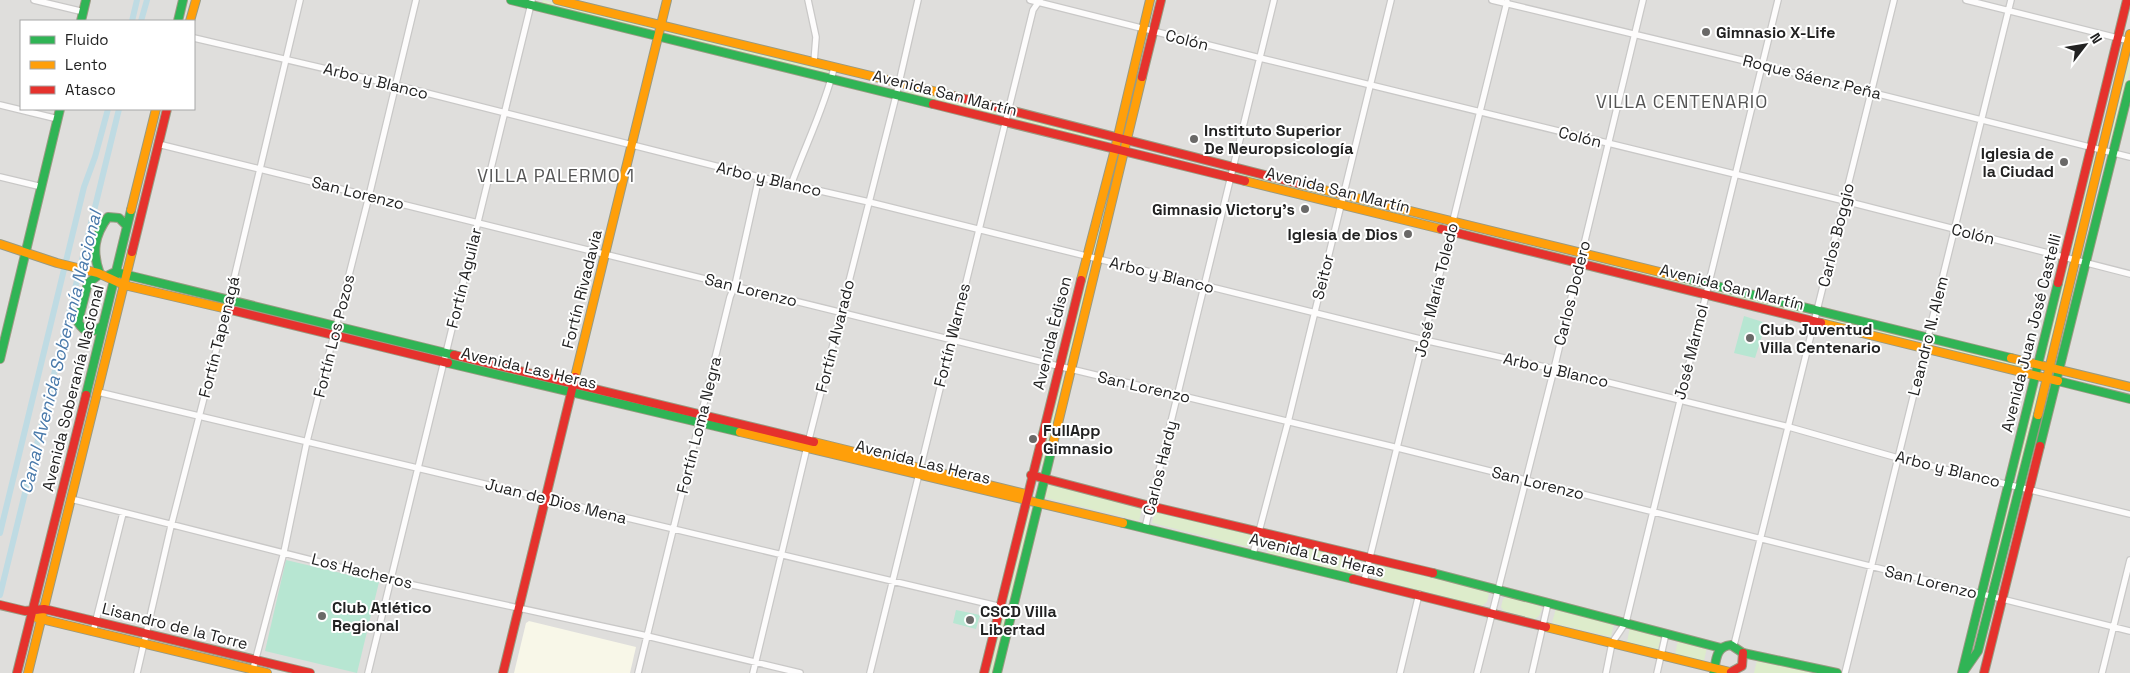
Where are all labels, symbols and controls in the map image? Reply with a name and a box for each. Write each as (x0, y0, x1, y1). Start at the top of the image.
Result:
legend (20, 20, 195, 110)
north arrow (2060, 20, 2110, 70)
place label: Gimnasio X-Life (1716, 22, 1836, 43)
street label: Colón (1163, 25, 1211, 55)
marker: Gimnasio X-Life (1700, 26, 1712, 38)
text: Fluido (65, 30, 109, 49)
text: N (2086, 30, 2106, 47)
street label: Roque Sáenz Peña (1741, 50, 1883, 104)
text: Lento (65, 55, 107, 74)
street label: Arbo y Blanco (321, 58, 431, 104)
street label: Avenida San Martín (871, 65, 1019, 121)
text: Atasco (65, 80, 116, 99)
district label: VILLA CENTENARIO (1596, 90, 1768, 113)
place label: Instituto Superior De Neuropsicología (1204, 120, 1353, 159)
street label: Colón (1556, 122, 1604, 152)
marker: Instituto Superior De Neuropsicología (1188, 133, 1200, 145)
place label: Iglesia de la Ciudad (1981, 143, 2054, 182)
marker: Iglesia de la Ciudad (2058, 156, 2070, 168)
street label: Arbo y Blanco (714, 157, 824, 201)
street label: Avenida San Martín (1264, 162, 1412, 218)
district label: VILLA PALERMO 1 (477, 164, 635, 187)
street label: San Lorenzo (310, 171, 406, 215)
street label: Carlos Boggio (1813, 181, 1859, 289)
place label: Gimnasio Victory's (1152, 199, 1295, 220)
marker: Gimnasio Victory's (1299, 203, 1311, 215)
water label: Canal Avenida Soberanía Nacional (14, 208, 106, 496)
street label: Colón (1949, 219, 1997, 249)
street label: José María Toledo (1409, 220, 1463, 360)
place label: Iglesia de Dios (1288, 224, 1398, 245)
street label: Fortín Aguilar (441, 226, 487, 330)
street label: Fortín Rivadavia (557, 227, 607, 351)
marker: Iglesia de Dios (1402, 228, 1414, 240)
street label: Avenida Juan José Castelli (1996, 232, 2066, 434)
street label: Carlos Dodero (1549, 238, 1595, 348)
street label: Arbo y Blanco (1107, 252, 1217, 298)
street label: Seitor (1307, 252, 1339, 302)
street label: Avenida San Martín (1658, 259, 1806, 315)
street label: San Lorenzo (703, 268, 799, 312)
street label: Fortín Los Pozos (309, 272, 359, 400)
street label: Fortín Tapenagá (194, 274, 244, 400)
street label: Avenida Édison (1028, 274, 1076, 392)
street label: Leandro N. Alem (1903, 274, 1953, 398)
street label: Fortín Alvarado (811, 277, 859, 395)
street label: Fortín Warnes (929, 281, 975, 389)
street label: Avenida Soberanía Nacional (38, 283, 108, 493)
street label: José Mármol (1669, 302, 1713, 402)
place label: Club Juventud Villa Centenario (1760, 319, 1881, 358)
marker: Club Juventud Villa Centenario (1744, 332, 1756, 344)
street label: Avenida Las Heras (459, 342, 599, 394)
street label: Arbo y Blanco (1501, 348, 1611, 392)
street label: Fortín Loma Negra (672, 354, 726, 496)
street label: San Lorenzo (1096, 366, 1192, 408)
street label: Carlos Hardy (1138, 418, 1182, 518)
place label: FullApp Gimnasio (1043, 420, 1113, 459)
marker: FullApp Gimnasio (1027, 433, 1039, 445)
street label: Avenida Las Heras (853, 435, 993, 489)
street label: Arbo y Blanco (1893, 446, 2003, 492)
street label: San Lorenzo (1490, 461, 1586, 505)
street label: Juan de Dios Mena (483, 473, 629, 529)
street label: Avenida Las Heras (1247, 528, 1387, 582)
street label: Los Hacheros (309, 548, 415, 594)
street label: San Lorenzo (1883, 560, 1979, 604)
place label: Club Atlético Regional (332, 597, 432, 636)
street label: Lisandro de la Torre (100, 598, 250, 654)
place label: CSCD Villa Libertad (980, 601, 1057, 640)
marker: Club Atlético Regional (316, 610, 328, 622)
marker: CSCD Villa Libertad (964, 614, 976, 626)

